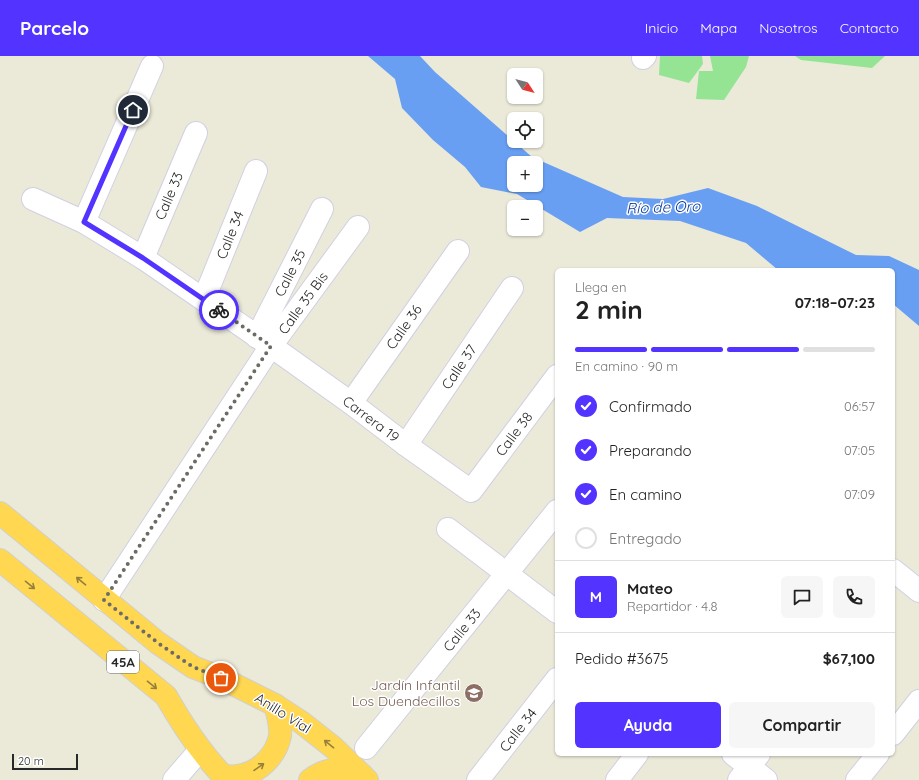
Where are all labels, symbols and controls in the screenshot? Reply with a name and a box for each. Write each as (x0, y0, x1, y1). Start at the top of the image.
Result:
text: Parcelo (20, 16, 89, 40)
text: Inicio (645, 19, 678, 37)
text: Mapa (700, 19, 737, 37)
text: Nosotros (759, 19, 818, 37)
text: Contacto (840, 19, 899, 37)
north arrow (507, 68, 543, 104)
map controls (507, 68, 543, 236)
pin (116, 93, 150, 127)
icon: home (122, 99, 144, 121)
button: locate (507, 112, 543, 148)
button: + (507, 156, 543, 192)
street label: Calle 33 (151, 169, 187, 223)
water label: Río de Oro (626, 196, 701, 218)
button: − (507, 200, 543, 236)
street label: Calle 34 (212, 208, 248, 262)
street label: Calle 35 (270, 246, 310, 300)
street label: Calle 35 Bis (274, 268, 332, 338)
text: Llega en (575, 279, 626, 295)
courier (199, 290, 239, 330)
text: 2 min (575, 293, 643, 326)
text: 07:18–07:23 (795, 293, 875, 312)
icon: bike (208, 299, 230, 321)
street label: Calle 36 (382, 301, 426, 353)
street label: Calle 37 (438, 341, 480, 393)
text: En camino · 90 m (575, 358, 678, 374)
street label: Carrera 19 (339, 392, 403, 446)
icon: check (575, 395, 597, 417)
text: Confirmado (609, 397, 692, 416)
text: 06:57 (844, 398, 875, 414)
street label: Calle 38 (492, 408, 536, 460)
icon: check (575, 439, 597, 461)
text: Preparando (609, 441, 692, 460)
text: 07:05 (844, 442, 875, 458)
icon: check (575, 483, 597, 505)
text: En camino (609, 485, 682, 504)
text: 07:09 (844, 486, 875, 502)
text: Entregado (609, 529, 682, 548)
one-way arrow (76, 576, 87, 585)
button: chat (781, 576, 823, 618)
button: phone (833, 576, 875, 618)
text: Mateo (627, 579, 673, 598)
one-way arrow (25, 581, 35, 590)
text: M (590, 587, 602, 606)
text: Repartidor · 4.8 (627, 598, 718, 614)
street label: Calle 33 (439, 605, 485, 655)
text: Pedido #3675 (575, 649, 668, 668)
text: $67,100 (823, 649, 875, 668)
road number: 45A (107, 651, 139, 673)
pin (204, 661, 238, 695)
icon: bag (210, 667, 232, 689)
place label: Jardín Infantil Los Duendecillos (352, 676, 460, 710)
one-way arrow (147, 681, 158, 690)
school or university icon: Jardín Infantil Los Duendecillos (463, 682, 485, 704)
street label: Anillo Víal (252, 689, 314, 737)
button: Ayuda (575, 702, 721, 748)
button: Compartir (729, 702, 875, 748)
street label: Calle 34 (495, 705, 541, 755)
one-way arrow (323, 739, 334, 748)
scale bar (12, 752, 78, 771)
text: 20 m (18, 754, 44, 768)
one-way arrow (253, 763, 264, 771)

